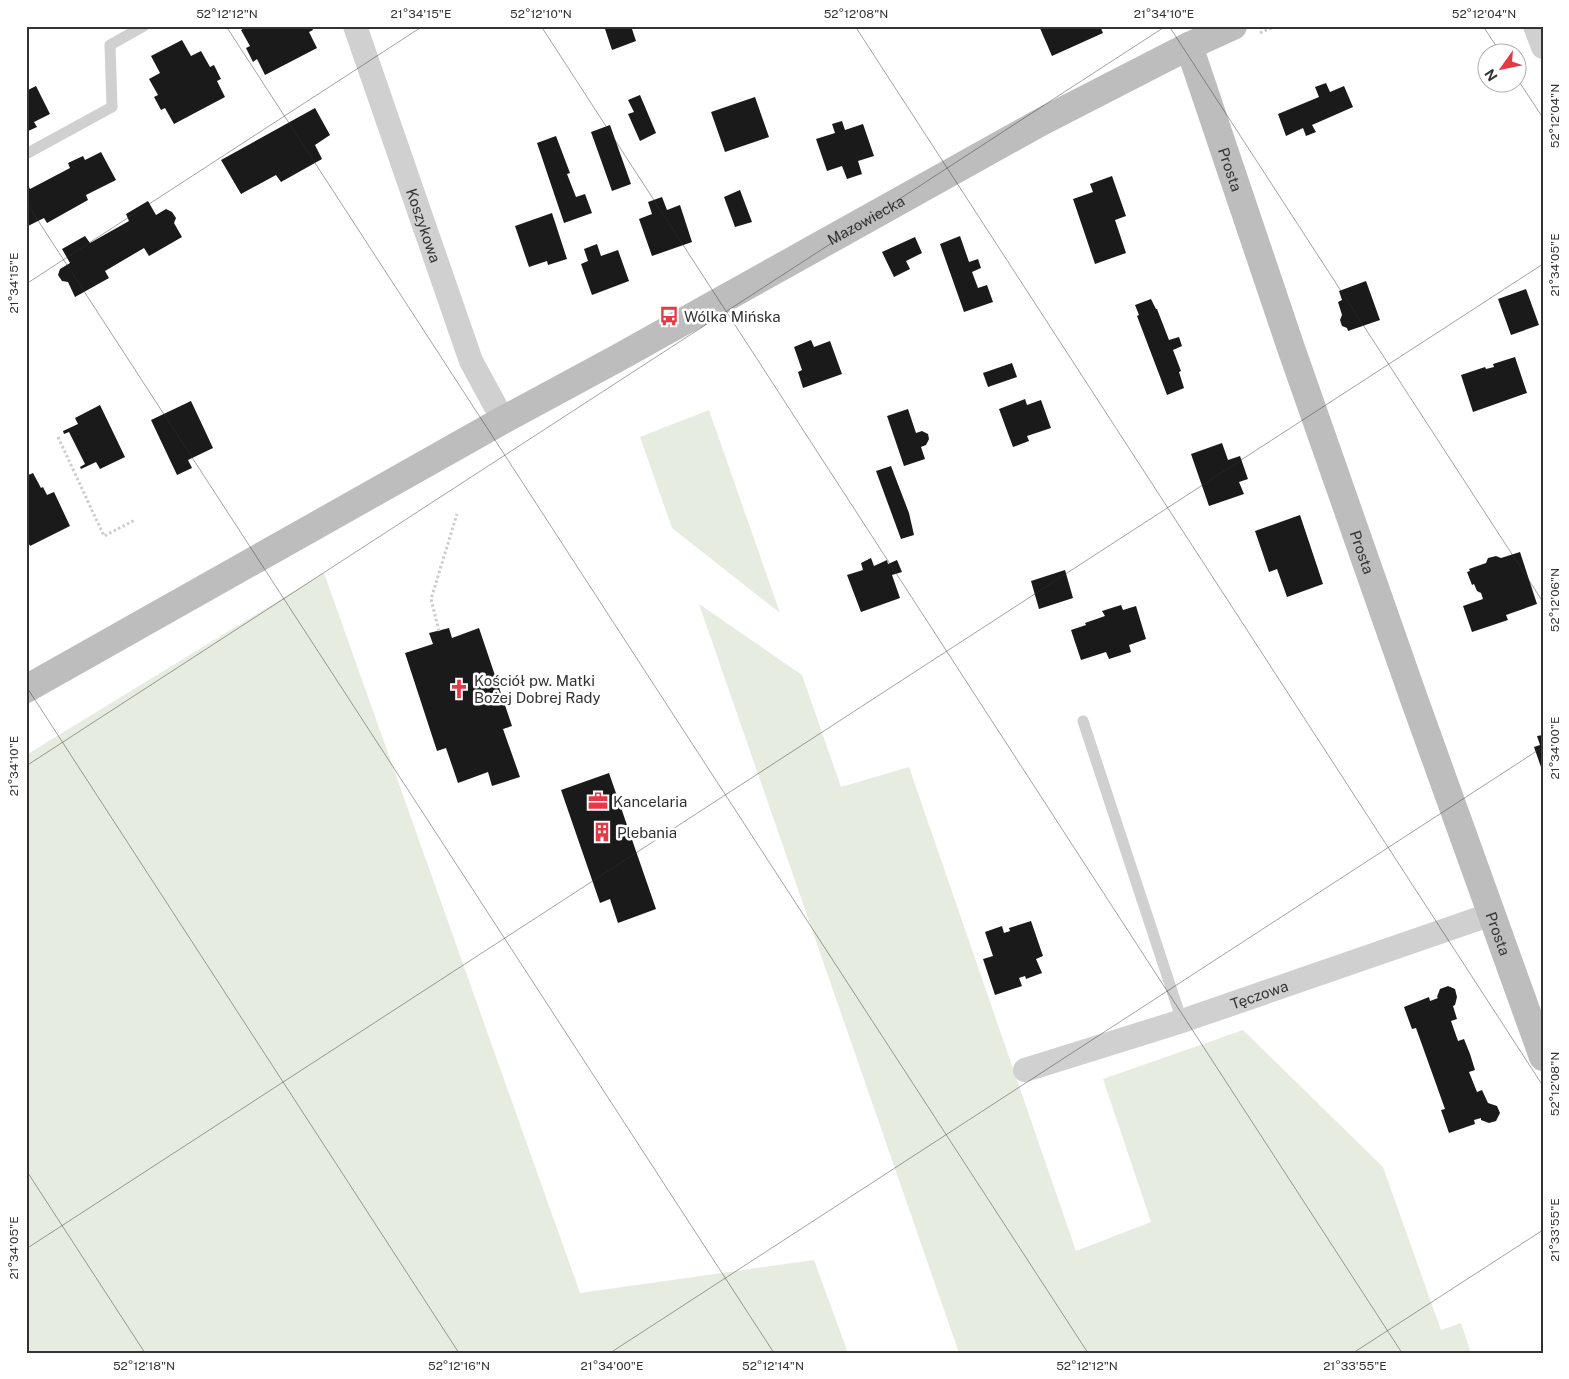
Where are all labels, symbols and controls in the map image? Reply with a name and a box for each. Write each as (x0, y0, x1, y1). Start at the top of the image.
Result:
text: 52°12'12"N (196, 7, 258, 21)
text: 21°34'15"E (391, 7, 451, 21)
text: 52°12'10"N (510, 7, 572, 21)
text: 52°12'08"N (824, 7, 888, 21)
text: 21°34'10"E (1134, 7, 1194, 21)
text: 52°12'04"N (1452, 7, 1516, 21)
north arrow (1476, 42, 1526, 92)
text: N (1481, 66, 1501, 84)
text: 52°12'04"N (1548, 84, 1562, 148)
street label: Prosta (1215, 145, 1246, 193)
street label: Koszykowa (403, 186, 445, 265)
street label: Mazowiecka (824, 191, 907, 248)
text: 21°34'05"E (1548, 233, 1562, 297)
text: 21°34'15"E (7, 253, 21, 313)
bus stop icon: Wólka Mińska (658, 305, 680, 327)
place label: Wólka Mińska (684, 308, 781, 325)
street label: Prosta (1347, 528, 1378, 576)
text: 52°12'06"N (1548, 568, 1562, 632)
place label: Kościół pw. Matki Bożej Dobrej Rady (474, 672, 601, 706)
church icon: Kościół pw. Matki Bożej Dobrej Rady (448, 678, 470, 700)
text: 21°34'00"E (1548, 717, 1562, 779)
text: 21°34'10"E (7, 736, 21, 796)
office icon: Kancelaria (587, 790, 609, 812)
place label: Kancelaria (613, 793, 687, 810)
building icon: Plebania (591, 821, 613, 843)
place label: Plebania (617, 824, 677, 841)
street label: Prosta (1483, 909, 1514, 958)
street label: Tęczowa (1228, 977, 1290, 1012)
text: 52°12'08"N (1548, 1052, 1562, 1116)
text: 21°33'55"E (1548, 1198, 1562, 1262)
text: 21°34'05"E (7, 1216, 21, 1280)
text: 52°12'18"N (113, 1359, 175, 1373)
text: 52°12'16"N (428, 1359, 490, 1373)
text: 21°34'00"E (581, 1359, 643, 1373)
text: 52°12'14"N (742, 1359, 804, 1373)
text: 52°12'12"N (1056, 1359, 1118, 1373)
text: 21°33'55"E (1323, 1359, 1387, 1373)

